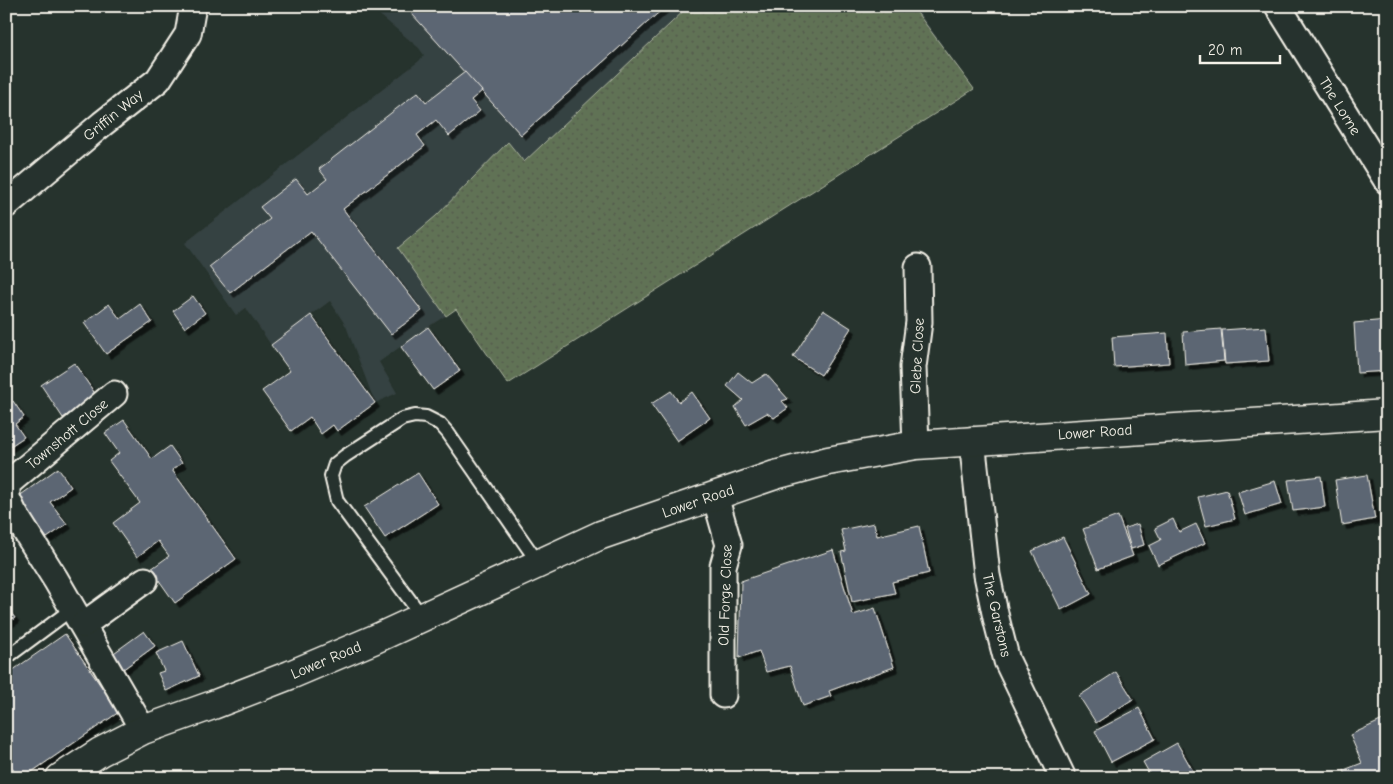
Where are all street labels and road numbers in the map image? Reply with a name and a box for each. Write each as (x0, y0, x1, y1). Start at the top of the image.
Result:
street label: The Lorne (1315, 74, 1365, 139)
street label: Griffin Way (80, 85, 147, 145)
street label: Glebe Close (906, 317, 928, 394)
street label: Townshott Close (22, 394, 112, 473)
street label: Lower Road (1057, 420, 1133, 444)
street label: Lower Road (660, 480, 736, 522)
street label: Old Forge Close (714, 543, 736, 646)
street label: The Garstons (979, 571, 1015, 659)
street label: Lower Road (288, 637, 364, 683)

